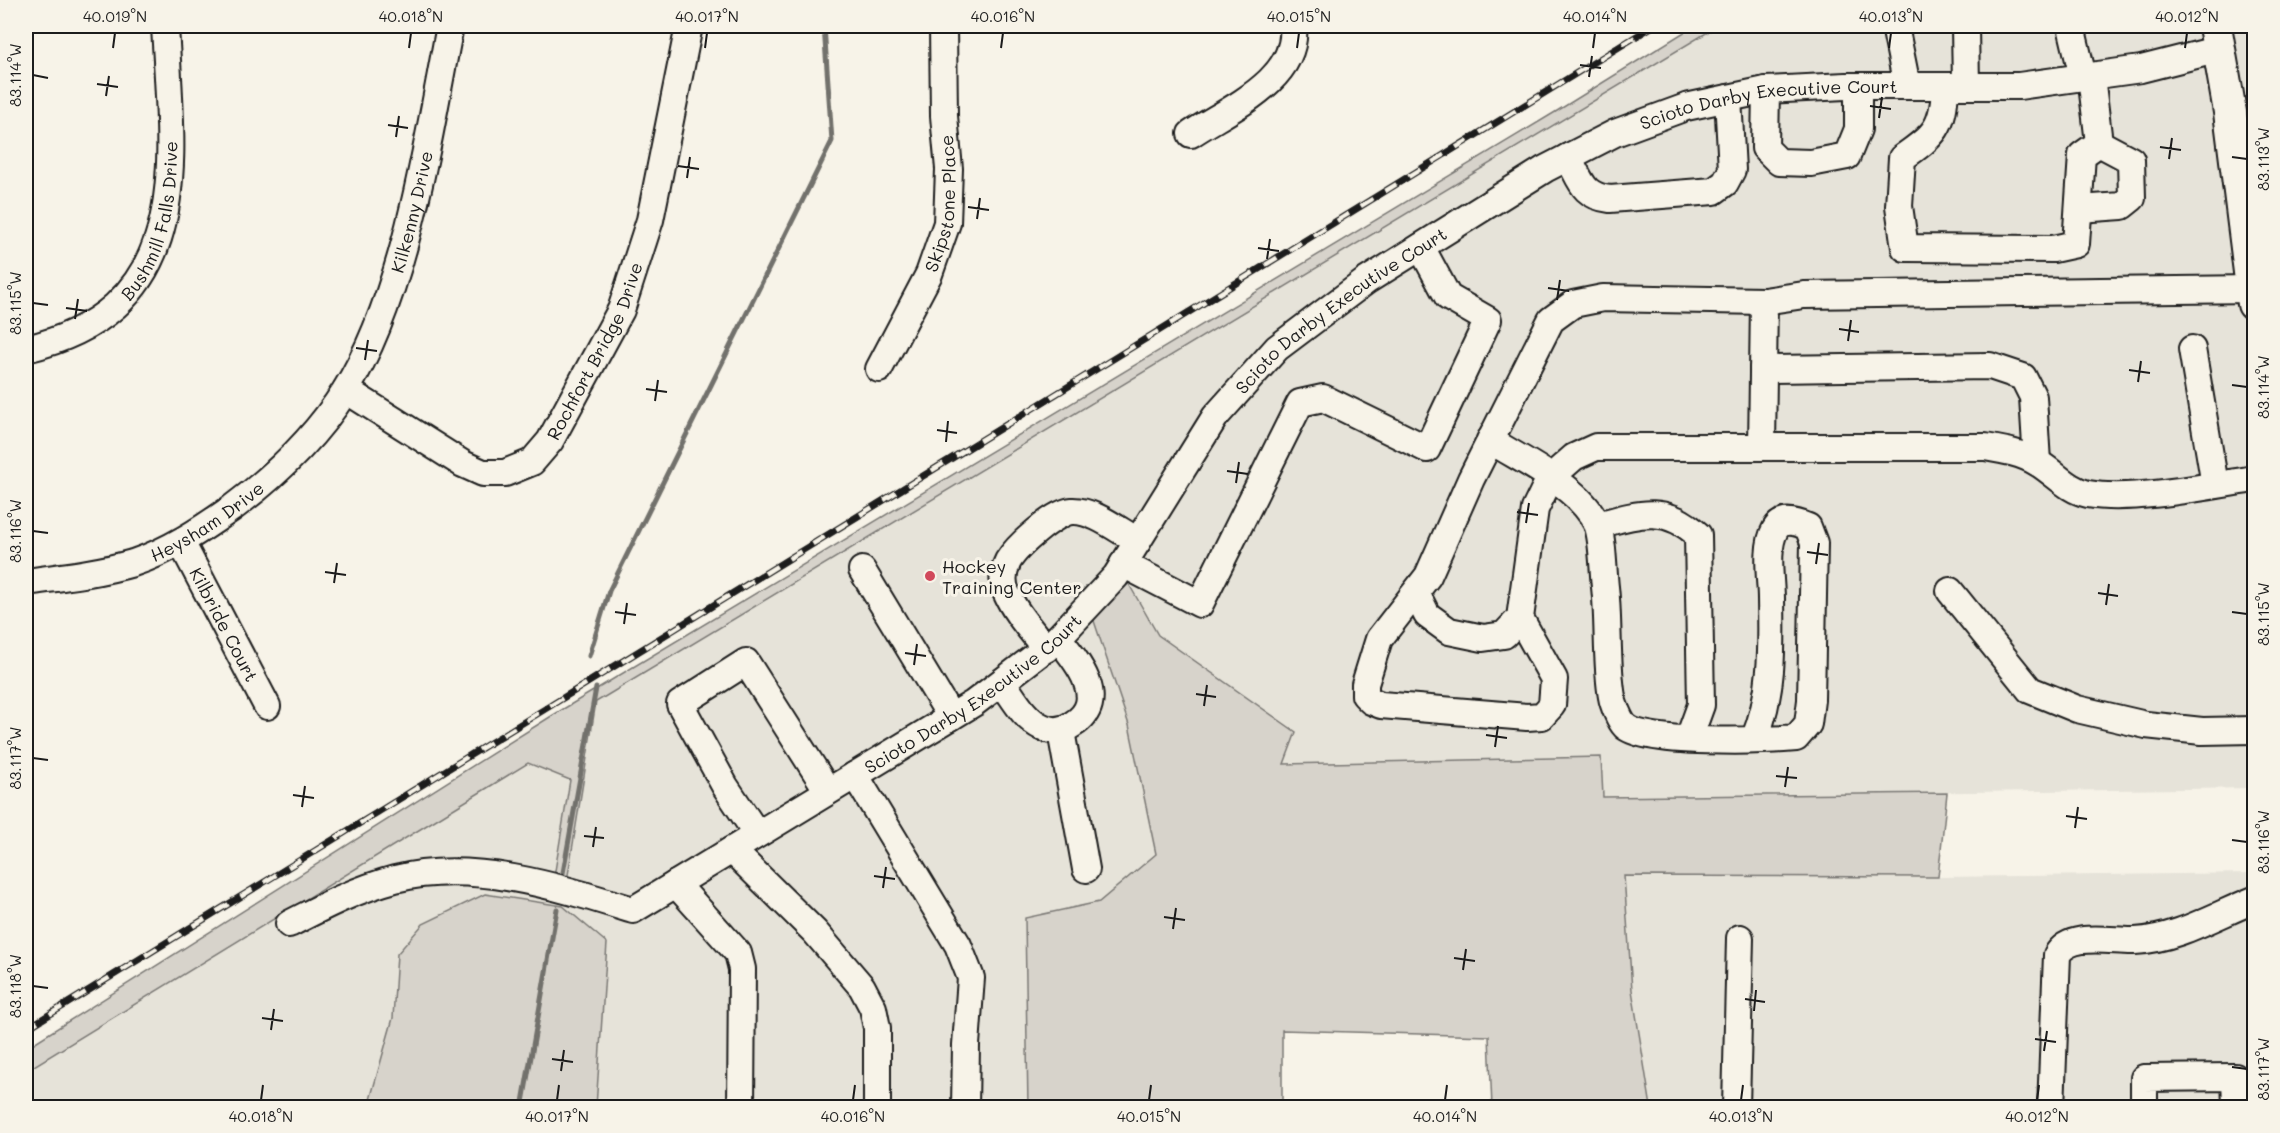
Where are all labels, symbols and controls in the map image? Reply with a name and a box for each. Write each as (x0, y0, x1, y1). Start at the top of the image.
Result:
text: 40.019°N (83, 6, 147, 26)
text: 40.018°N (379, 6, 443, 26)
text: 40.017°N (675, 6, 739, 26)
text: 40.016°N (971, 6, 1035, 26)
text: 40.015°N (1267, 6, 1331, 26)
text: 40.014°N (1563, 6, 1627, 26)
text: 40.013°N (1859, 6, 1923, 26)
text: 40.012°N (2155, 6, 2219, 26)
text: 83.114°W (5, 43, 25, 107)
street label: Scioto Darby Executive Court (1636, 74, 1898, 135)
text: 83.113°W (2253, 127, 2273, 191)
street label: Skipstone Place (919, 134, 961, 275)
street label: Bushmill Falls Drive (115, 141, 182, 305)
street label: Kilkenny Drive (385, 149, 438, 276)
street label: Scioto Darby Executive Court (1230, 222, 1451, 399)
street label: Rochfort Bridge Drive (541, 259, 648, 444)
text: 83.115°W (5, 271, 25, 335)
text: 83.114°W (2253, 355, 2273, 419)
street label: Heysham Drive (146, 476, 269, 567)
text: 83.116°W (5, 499, 25, 563)
place label: Hockey Training Center (942, 554, 1082, 599)
street label: Kilbride Court (184, 563, 264, 686)
marker: Hockey Training Center (923, 569, 937, 583)
text: 83.115°W (2253, 582, 2273, 646)
street label: Scioto Darby Executive Court (860, 608, 1087, 779)
text: 83.117°W (5, 726, 25, 790)
text: 83.116°W (2253, 810, 2273, 874)
text: 83.118°W (5, 954, 25, 1018)
text: 83.117°W (2253, 1037, 2273, 1101)
text: 40.018°N (229, 1106, 293, 1126)
text: 40.017°N (525, 1106, 589, 1126)
text: 40.016°N (821, 1106, 885, 1126)
text: 40.015°N (1117, 1106, 1181, 1126)
text: 40.014°N (1413, 1106, 1477, 1126)
text: 40.013°N (1709, 1106, 1773, 1126)
text: 40.012°N (2005, 1106, 2069, 1126)

